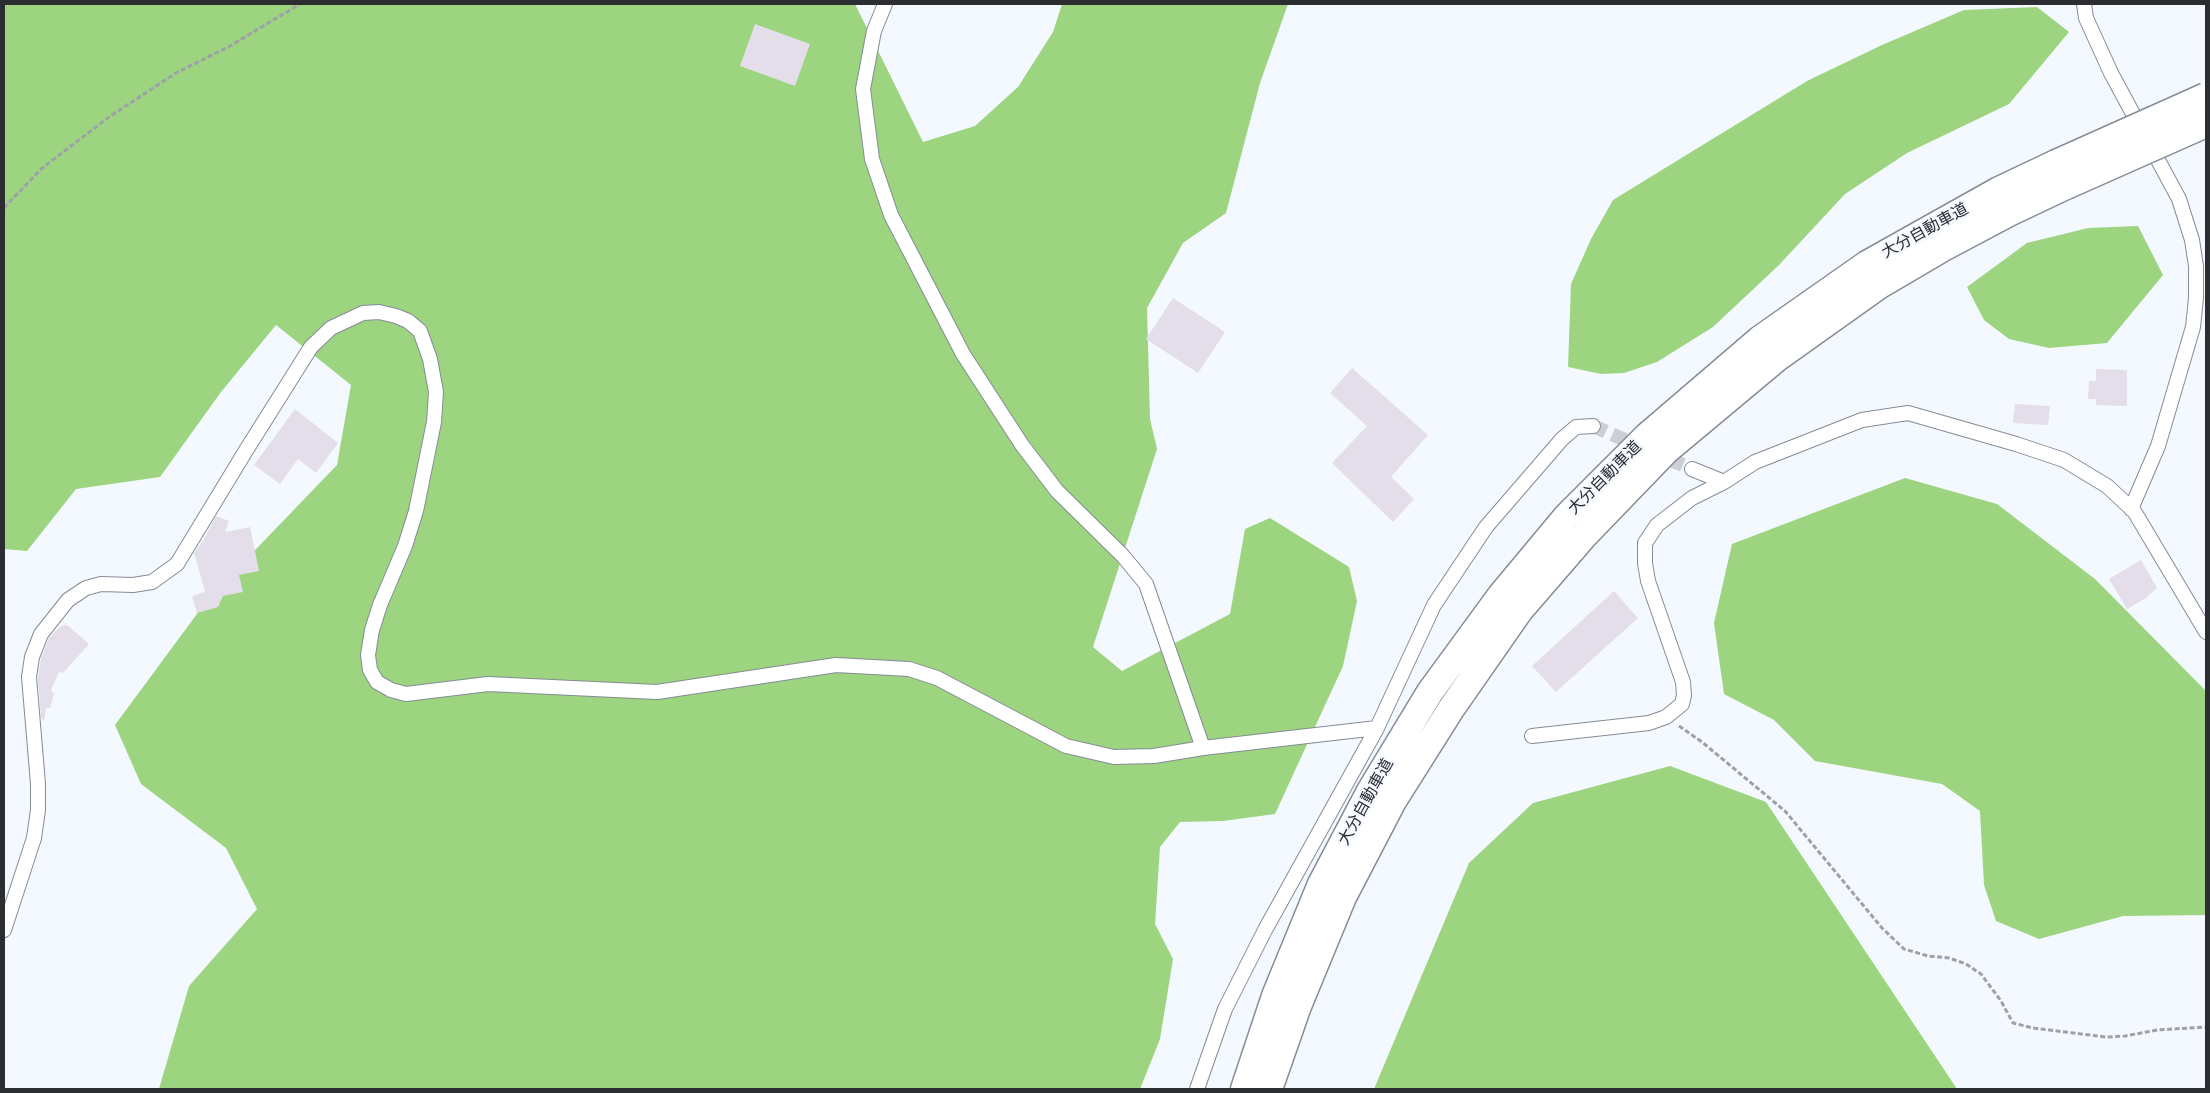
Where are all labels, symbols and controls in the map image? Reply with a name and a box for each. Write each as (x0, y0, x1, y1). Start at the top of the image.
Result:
street label: 大分自動車道 (1878, 199, 1972, 263)
street label: 大分自動車道 (1564, 437, 1646, 519)
street label: 大分自動車道 (1334, 755, 1398, 849)

